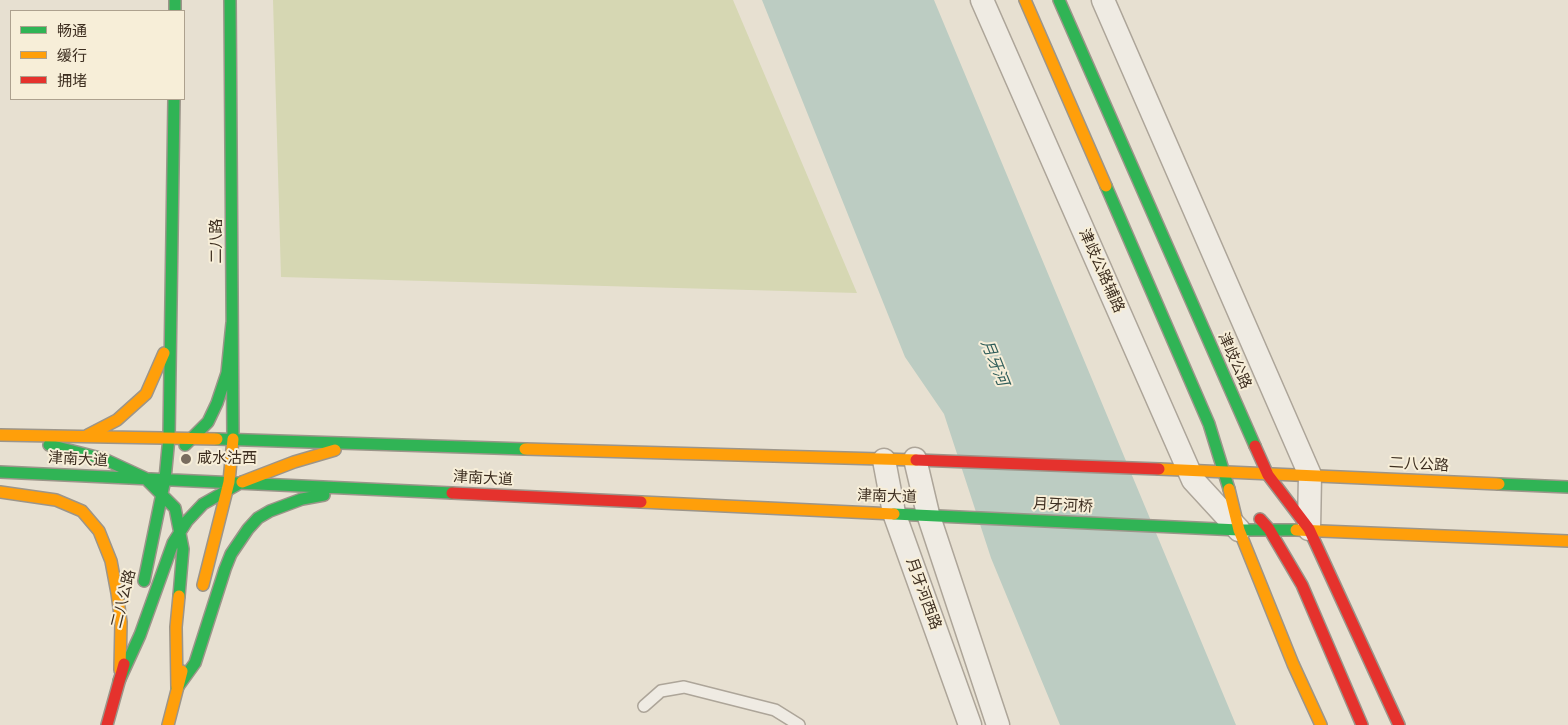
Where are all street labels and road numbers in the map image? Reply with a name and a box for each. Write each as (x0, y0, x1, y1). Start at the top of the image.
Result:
street label: 二八路 (208, 219, 226, 263)
street label: 津歧公路辅路 (1074, 226, 1128, 316)
street label: 津歧公路 (1214, 330, 1254, 392)
street label: 津南大道 (48, 449, 108, 471)
street label: 二八公路 (1389, 454, 1449, 476)
street label: 津南大道 (453, 468, 513, 490)
street label: 津南大道 (857, 487, 917, 507)
street label: 月牙河桥 (1033, 495, 1093, 517)
street label: 月牙河西路 (902, 556, 944, 632)
street label: 二八公路 (108, 568, 140, 630)

